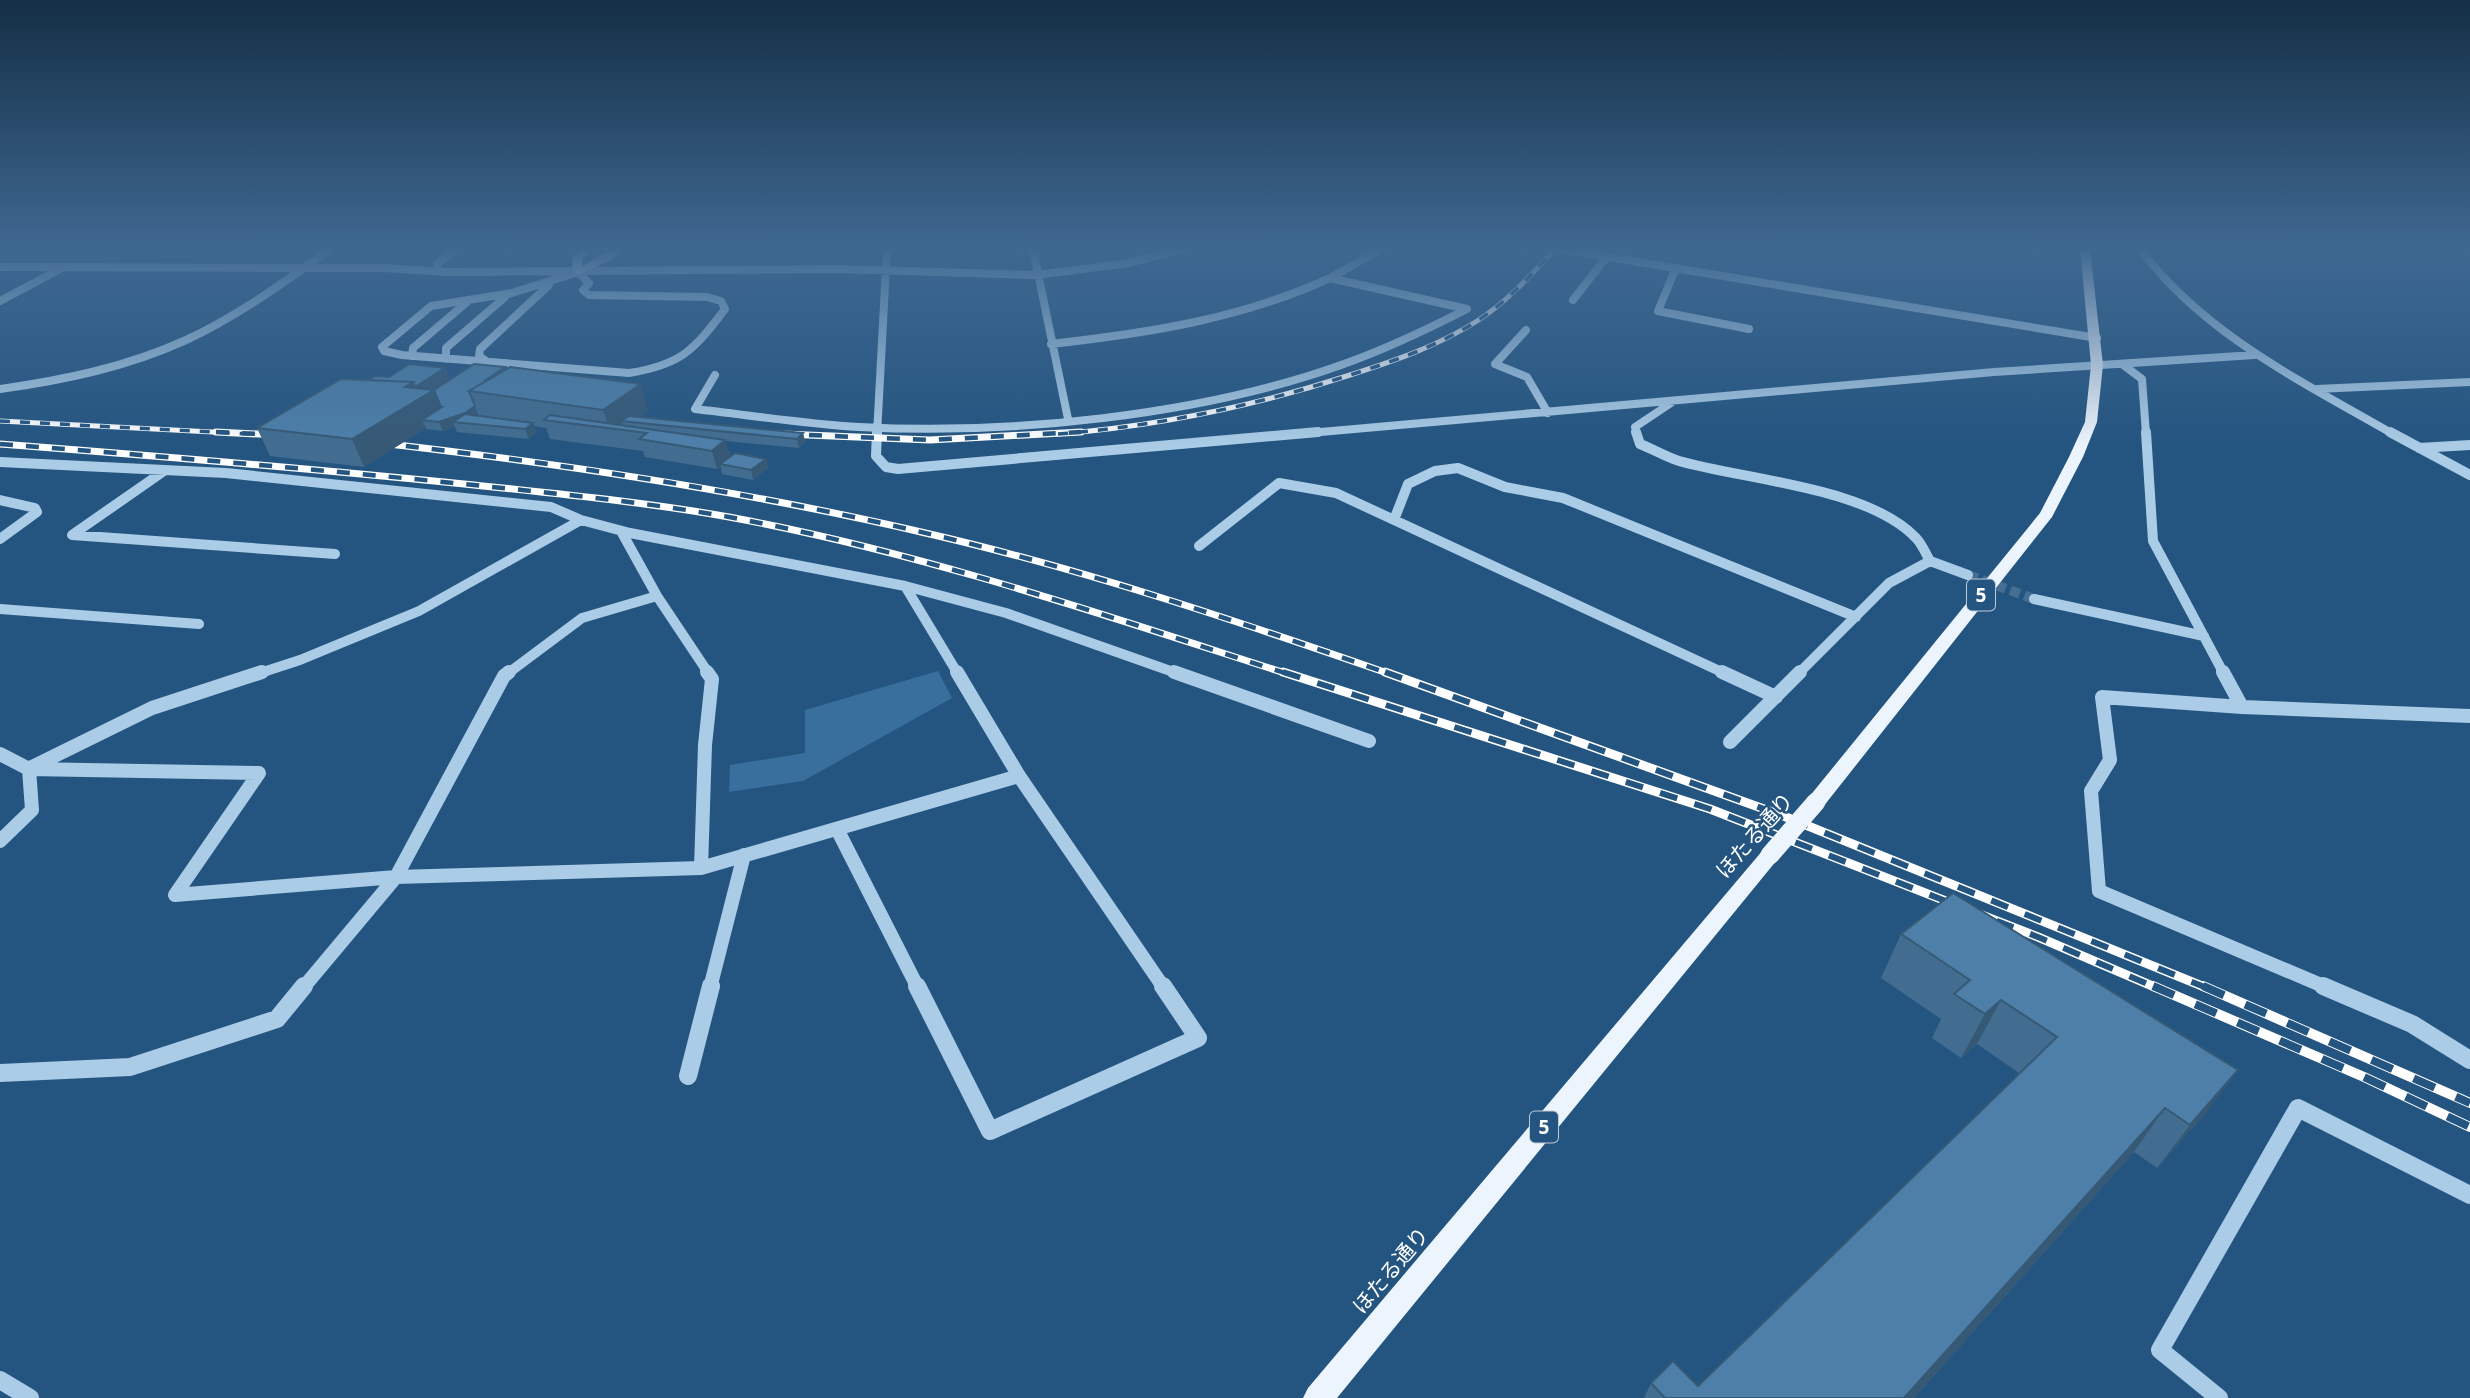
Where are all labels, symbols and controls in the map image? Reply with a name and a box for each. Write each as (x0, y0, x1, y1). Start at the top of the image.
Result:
road number: 5 (1967, 580, 1995, 610)
street label: ほたる通り (1709, 786, 1799, 884)
road number: 5 (1530, 1112, 1558, 1142)
street label: ほたる通り (1346, 1221, 1434, 1319)

